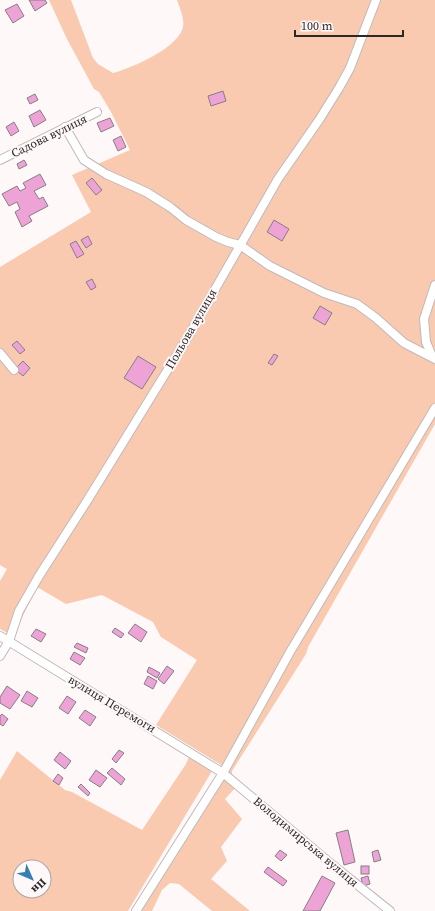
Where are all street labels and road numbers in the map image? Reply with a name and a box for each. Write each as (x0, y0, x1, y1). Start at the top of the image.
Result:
street label: Садова вулиця (8, 111, 90, 161)
street label: Польова вулиця (161, 286, 221, 372)
street label: вулиця Перемоги (65, 671, 159, 737)
street label: Володимирська вулиця (250, 793, 362, 891)

